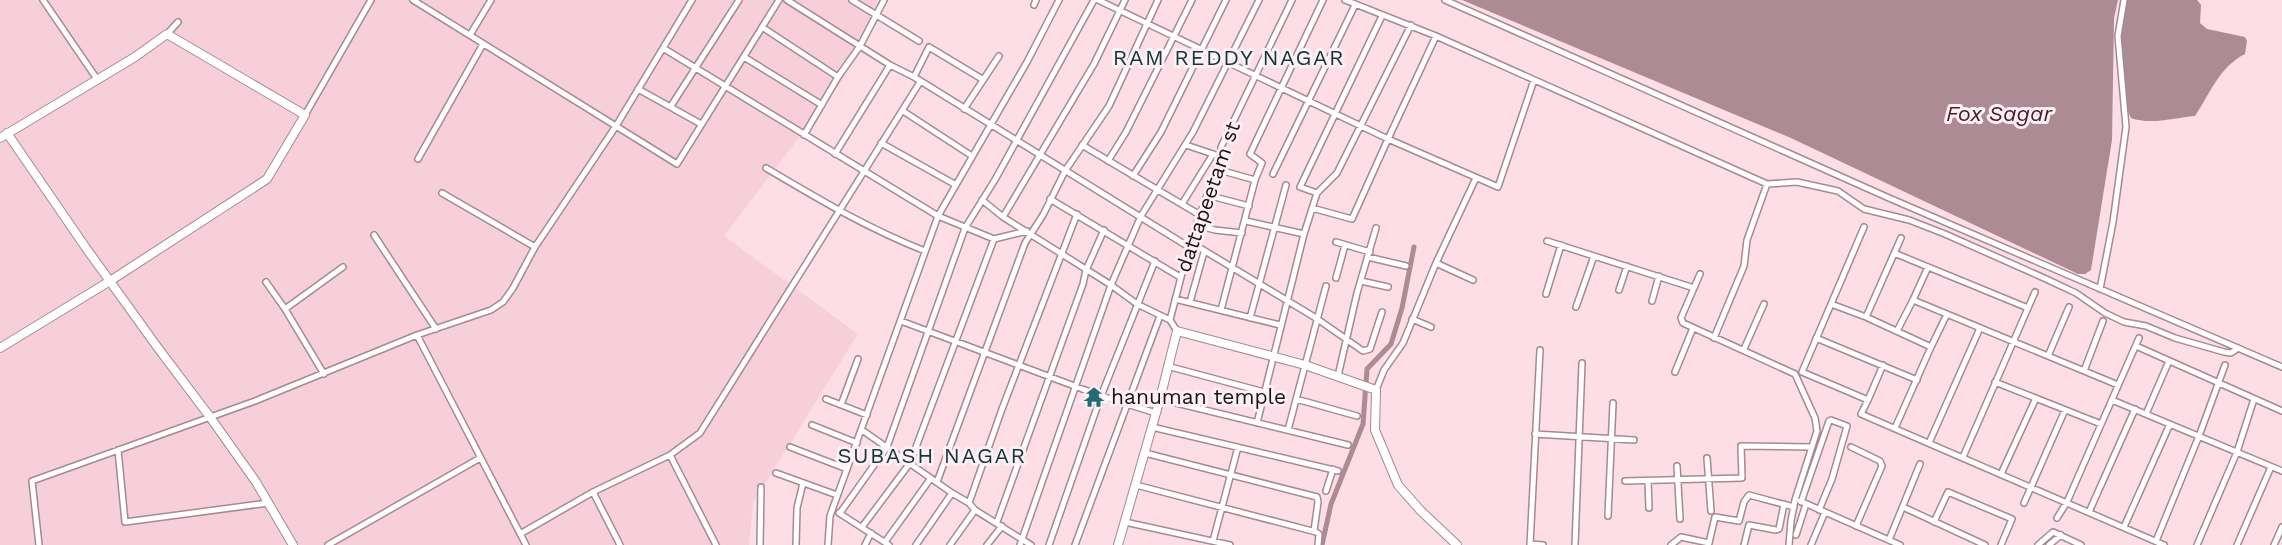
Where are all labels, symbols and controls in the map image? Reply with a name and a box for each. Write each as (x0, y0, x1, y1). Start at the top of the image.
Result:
district label: RAM REDDY NAGAR (1113, 45, 1345, 70)
water label: Fox Sagar (1946, 101, 2053, 126)
street label: dattapeetam st (1170, 118, 1245, 275)
place label: hanuman temple (1111, 384, 1286, 409)
temple icon: hanuman temple (1082, 385, 1106, 409)
district label: SUBASH NAGAR (837, 443, 1027, 468)

